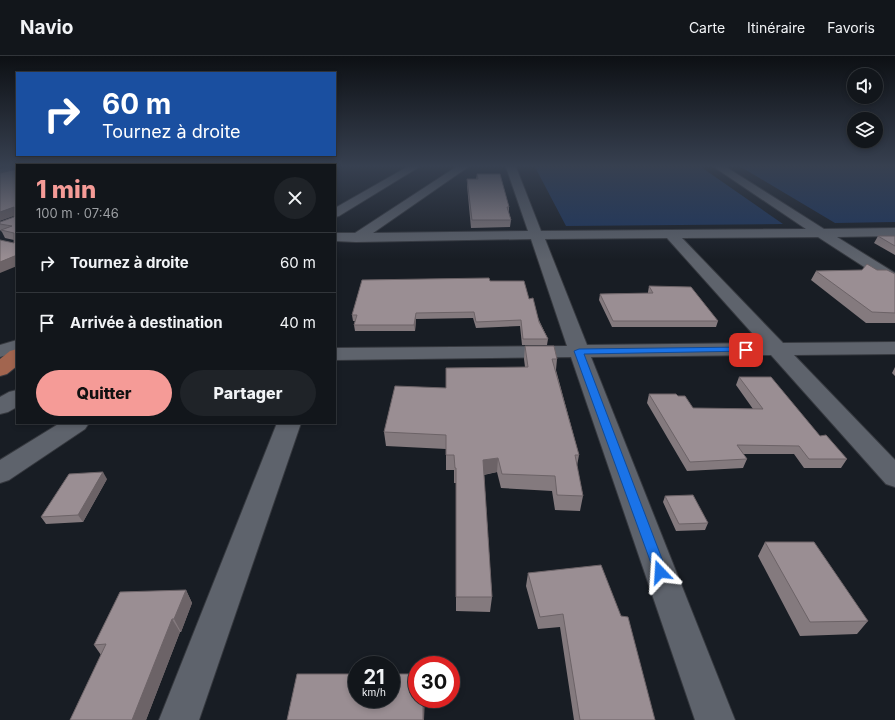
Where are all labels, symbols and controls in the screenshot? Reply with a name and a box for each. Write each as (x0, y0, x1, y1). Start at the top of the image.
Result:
text: Navio (20, 16, 73, 39)
text: Carte (689, 19, 725, 36)
text: Itinéraire (747, 19, 805, 36)
text: Favoris (827, 19, 875, 36)
map controls (847, 68, 883, 148)
button: sound (847, 68, 883, 104)
text: 60 m (102, 87, 171, 121)
icon: right (36, 88, 88, 140)
button: layers (847, 112, 883, 148)
text: Tournez à droite (102, 121, 241, 142)
text: 1 min (36, 175, 96, 204)
button: close (274, 177, 316, 219)
text: 100 m · 07:46 (36, 205, 119, 221)
icon: right (36, 252, 58, 274)
text: Tournez à droite (70, 253, 189, 272)
text: 60 m (280, 253, 316, 272)
icon: arrive (36, 312, 58, 334)
text: Arrivée à destination (70, 313, 223, 332)
text: 40 m (279, 313, 316, 332)
pin (729, 333, 763, 367)
icon: arrive (735, 339, 757, 361)
button: Quitter (36, 370, 172, 416)
button: Partager (180, 370, 316, 416)
position arrow (639, 551, 681, 593)
speed limit sign: 30 (408, 656, 460, 708)
text: 21 (363, 665, 385, 689)
text: km/h (362, 686, 386, 698)

